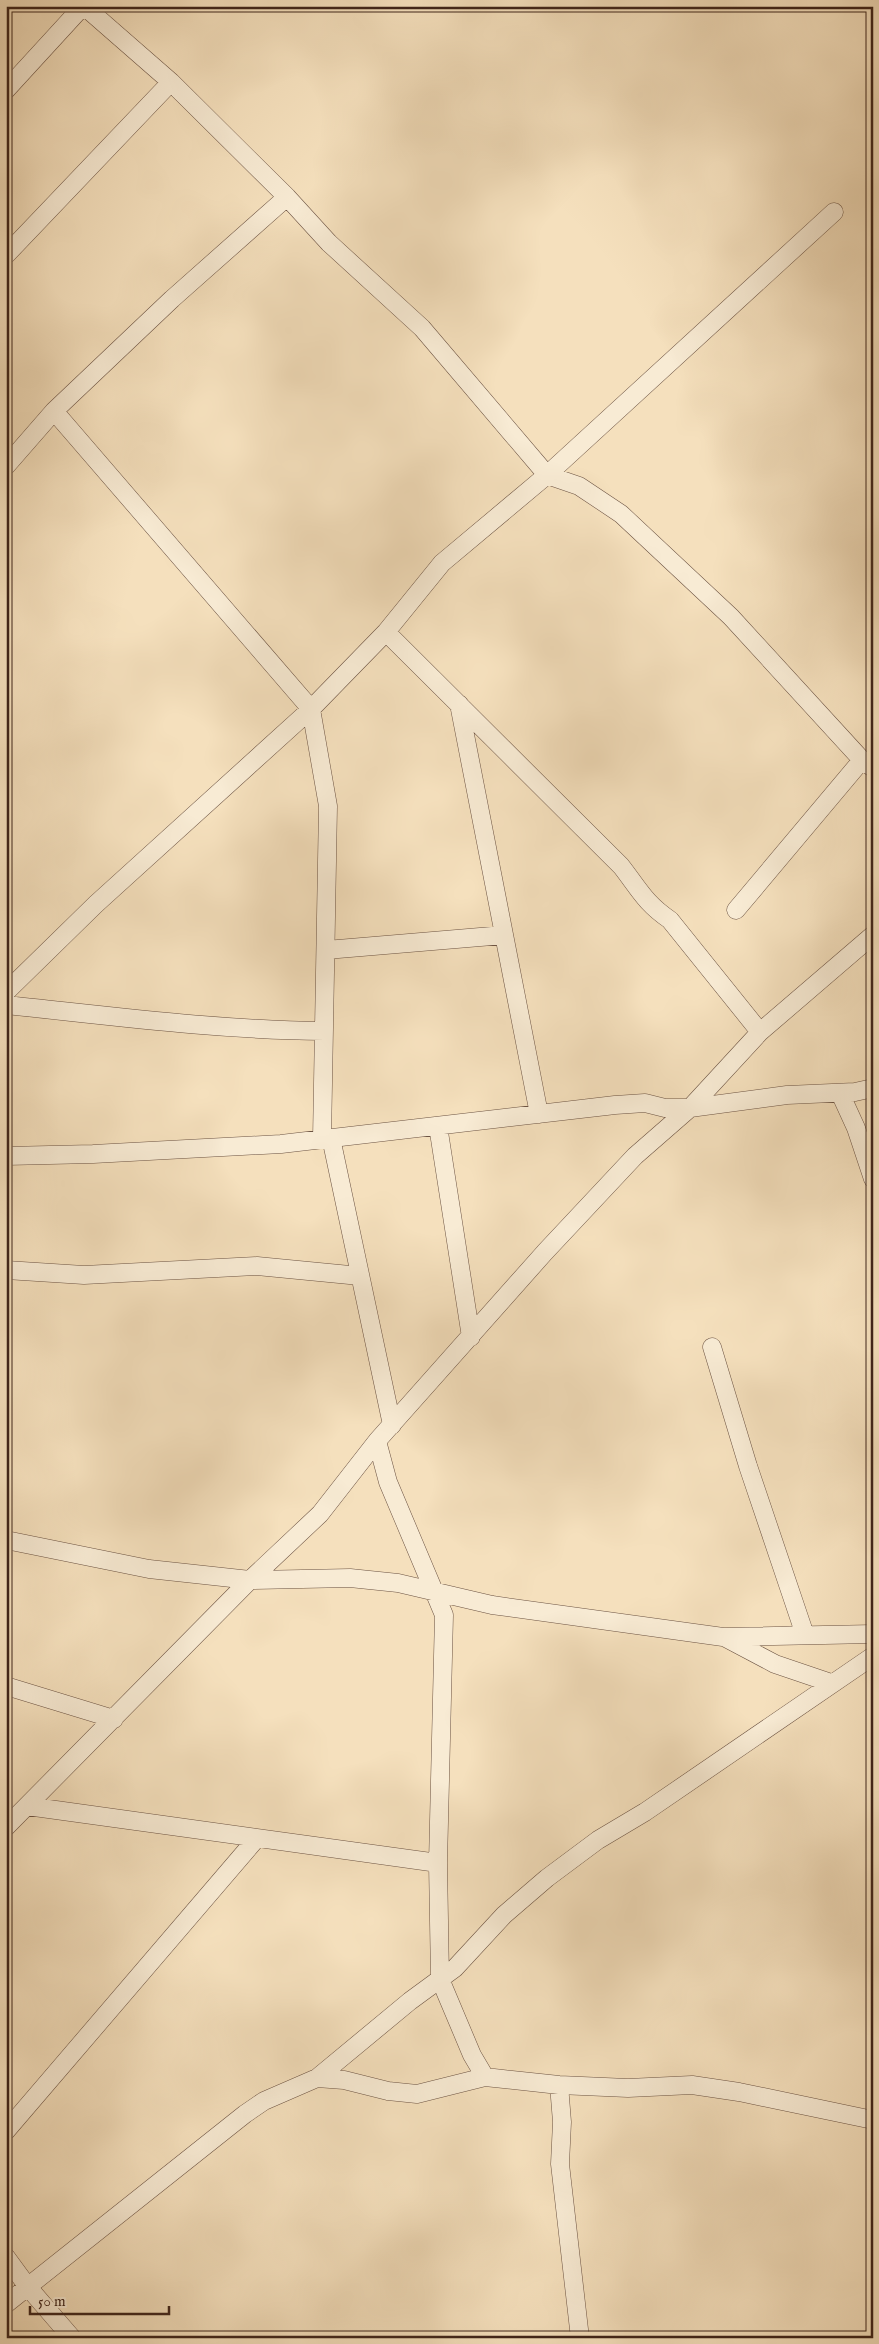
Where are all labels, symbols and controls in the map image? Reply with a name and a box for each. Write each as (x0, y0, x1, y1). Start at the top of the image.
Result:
scale bar (30, 2284, 169, 2316)
text: 50 m (38, 2292, 66, 2311)

